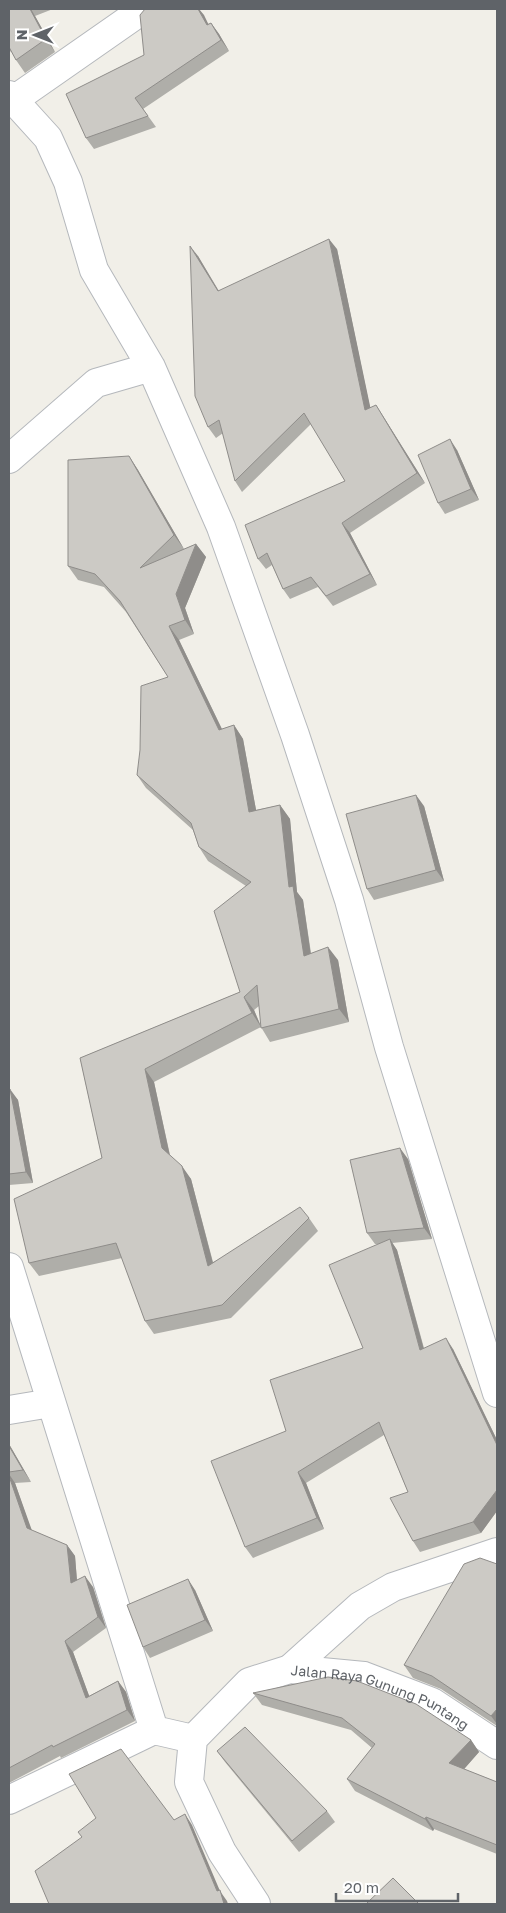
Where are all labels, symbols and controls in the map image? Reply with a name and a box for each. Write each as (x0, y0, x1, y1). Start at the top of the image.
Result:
north arrow (10, 10, 60, 60)
text: N (13, 30, 30, 40)
street label: Jalan Raya Gunung Puntang (290, 1661, 472, 1733)
scale bar (336, 1870, 458, 1902)
text: 20 m (344, 1878, 379, 1896)

